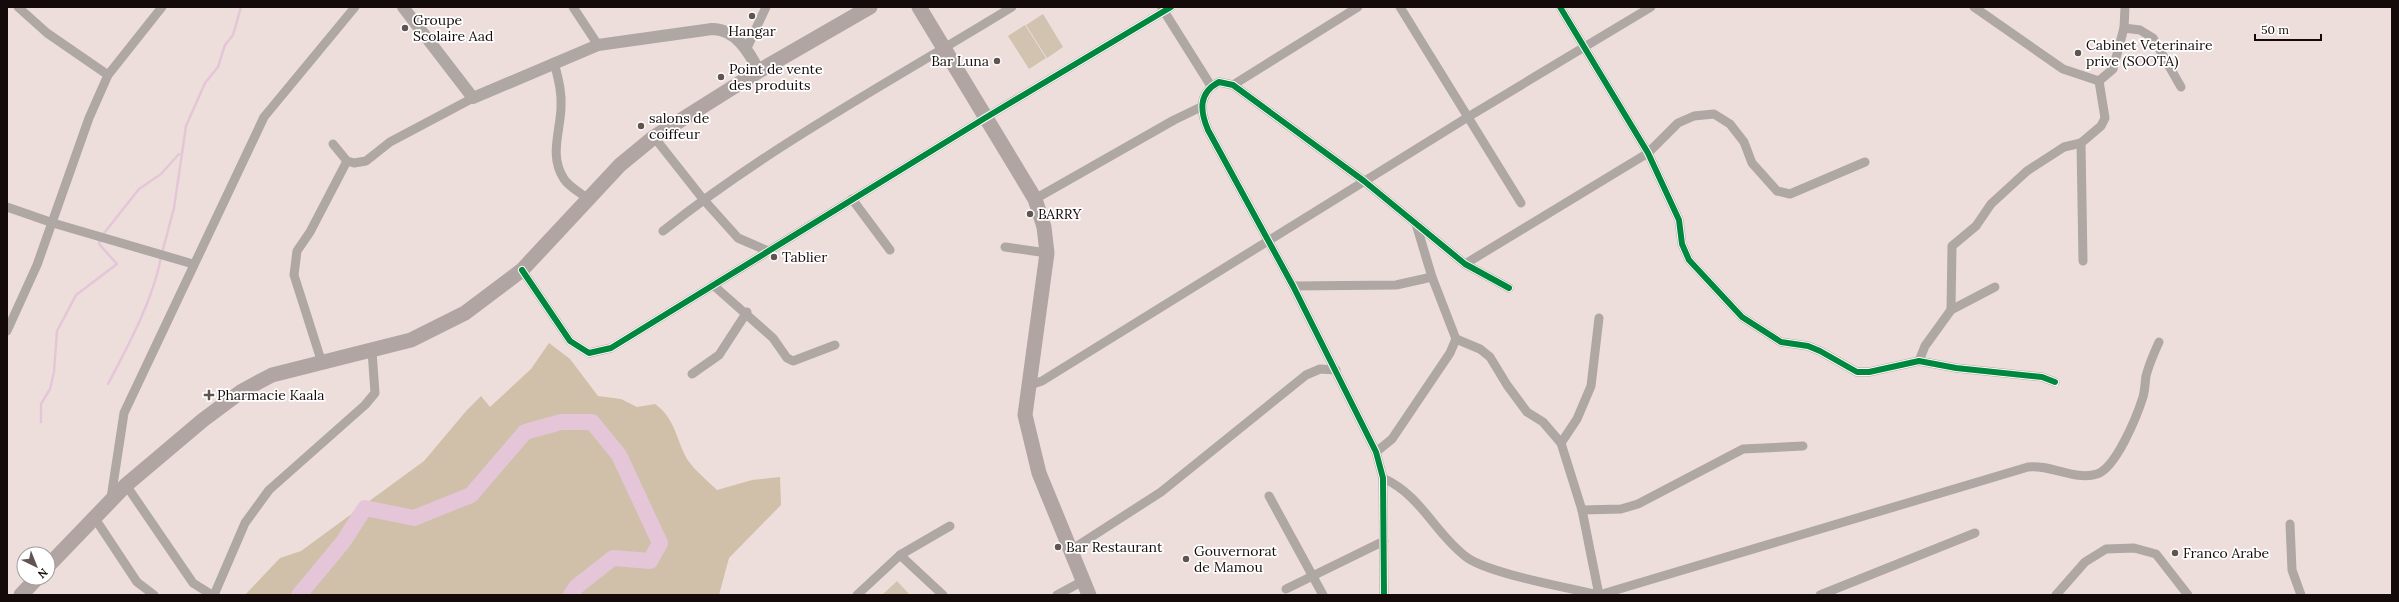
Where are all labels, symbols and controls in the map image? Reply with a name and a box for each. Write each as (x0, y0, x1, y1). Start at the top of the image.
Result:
place label: Groupe Scolaire Aad (413, 11, 493, 45)
marker: Hangar (747, 11, 757, 21)
scale bar (2255, 16, 2321, 42)
place label: Hangar (728, 22, 776, 40)
text: 50 m (2261, 22, 2289, 37)
marker: Groupe Scolaire Aad (400, 23, 410, 33)
place label: Cabinet Veterinaire prive (SOOTA) (2086, 36, 2213, 70)
marker: Cabinet Veterinaire prive (SOOTA) (2073, 48, 2083, 58)
place label: Bar Luna (931, 52, 989, 70)
marker: Bar Luna (992, 56, 1002, 66)
place label: Point de vente des produits (729, 60, 823, 94)
marker: Point de vente des produits (716, 72, 726, 82)
place label: salons de coiffeur (649, 109, 710, 143)
marker: salons de coiffeur (636, 121, 646, 131)
place label: BARRY (1038, 205, 1082, 223)
marker: BARRY (1025, 209, 1035, 219)
place label: Tablier (782, 248, 827, 266)
marker: Tablier (769, 252, 779, 262)
place label: Pharmacie Kaala (217, 386, 325, 404)
marker: Pharmacie Kaala (204, 390, 214, 400)
place label: Bar Restaurant (1066, 538, 1163, 556)
marker: Bar Restaurant (1053, 542, 1063, 552)
place label: Gouvernorat de Mamou (1194, 542, 1278, 576)
place label: Franco Arabe (2183, 544, 2270, 562)
north arrow (16, 546, 56, 586)
marker: Franco Arabe (2170, 548, 2180, 558)
marker: Gouvernorat de Mamou (1181, 554, 1191, 564)
text: N (35, 565, 51, 582)

